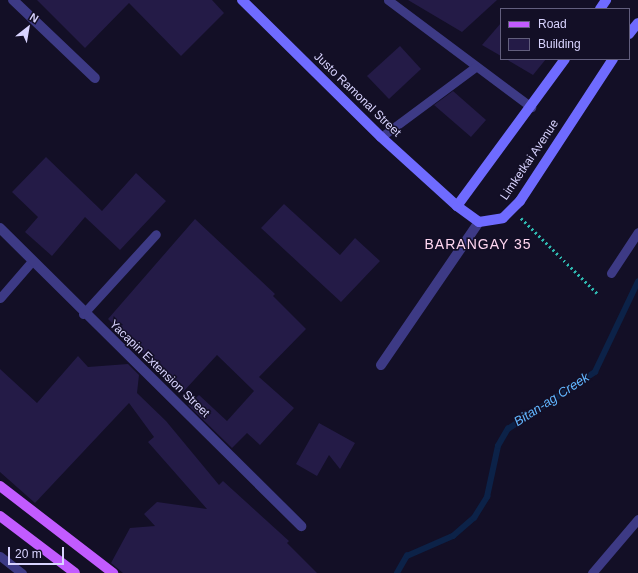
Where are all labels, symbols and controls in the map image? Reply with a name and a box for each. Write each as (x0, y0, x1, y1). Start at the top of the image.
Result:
north arrow (8, 8, 48, 48)
legend (500, 8, 630, 60)
text: N (28, 11, 41, 25)
text: Road (538, 17, 567, 31)
text: Building (538, 37, 581, 51)
street label: Justo Ramonal Street (310, 50, 404, 140)
street label: Limketkai Avenue (498, 117, 562, 203)
district label: BARANGAY 35 (424, 236, 532, 252)
street label: Yacapin Extension Street (106, 317, 212, 421)
water label: Bitan-ag Creek (511, 370, 593, 430)
scale bar (10, 539, 66, 565)
text: 20 m (15, 547, 42, 561)

